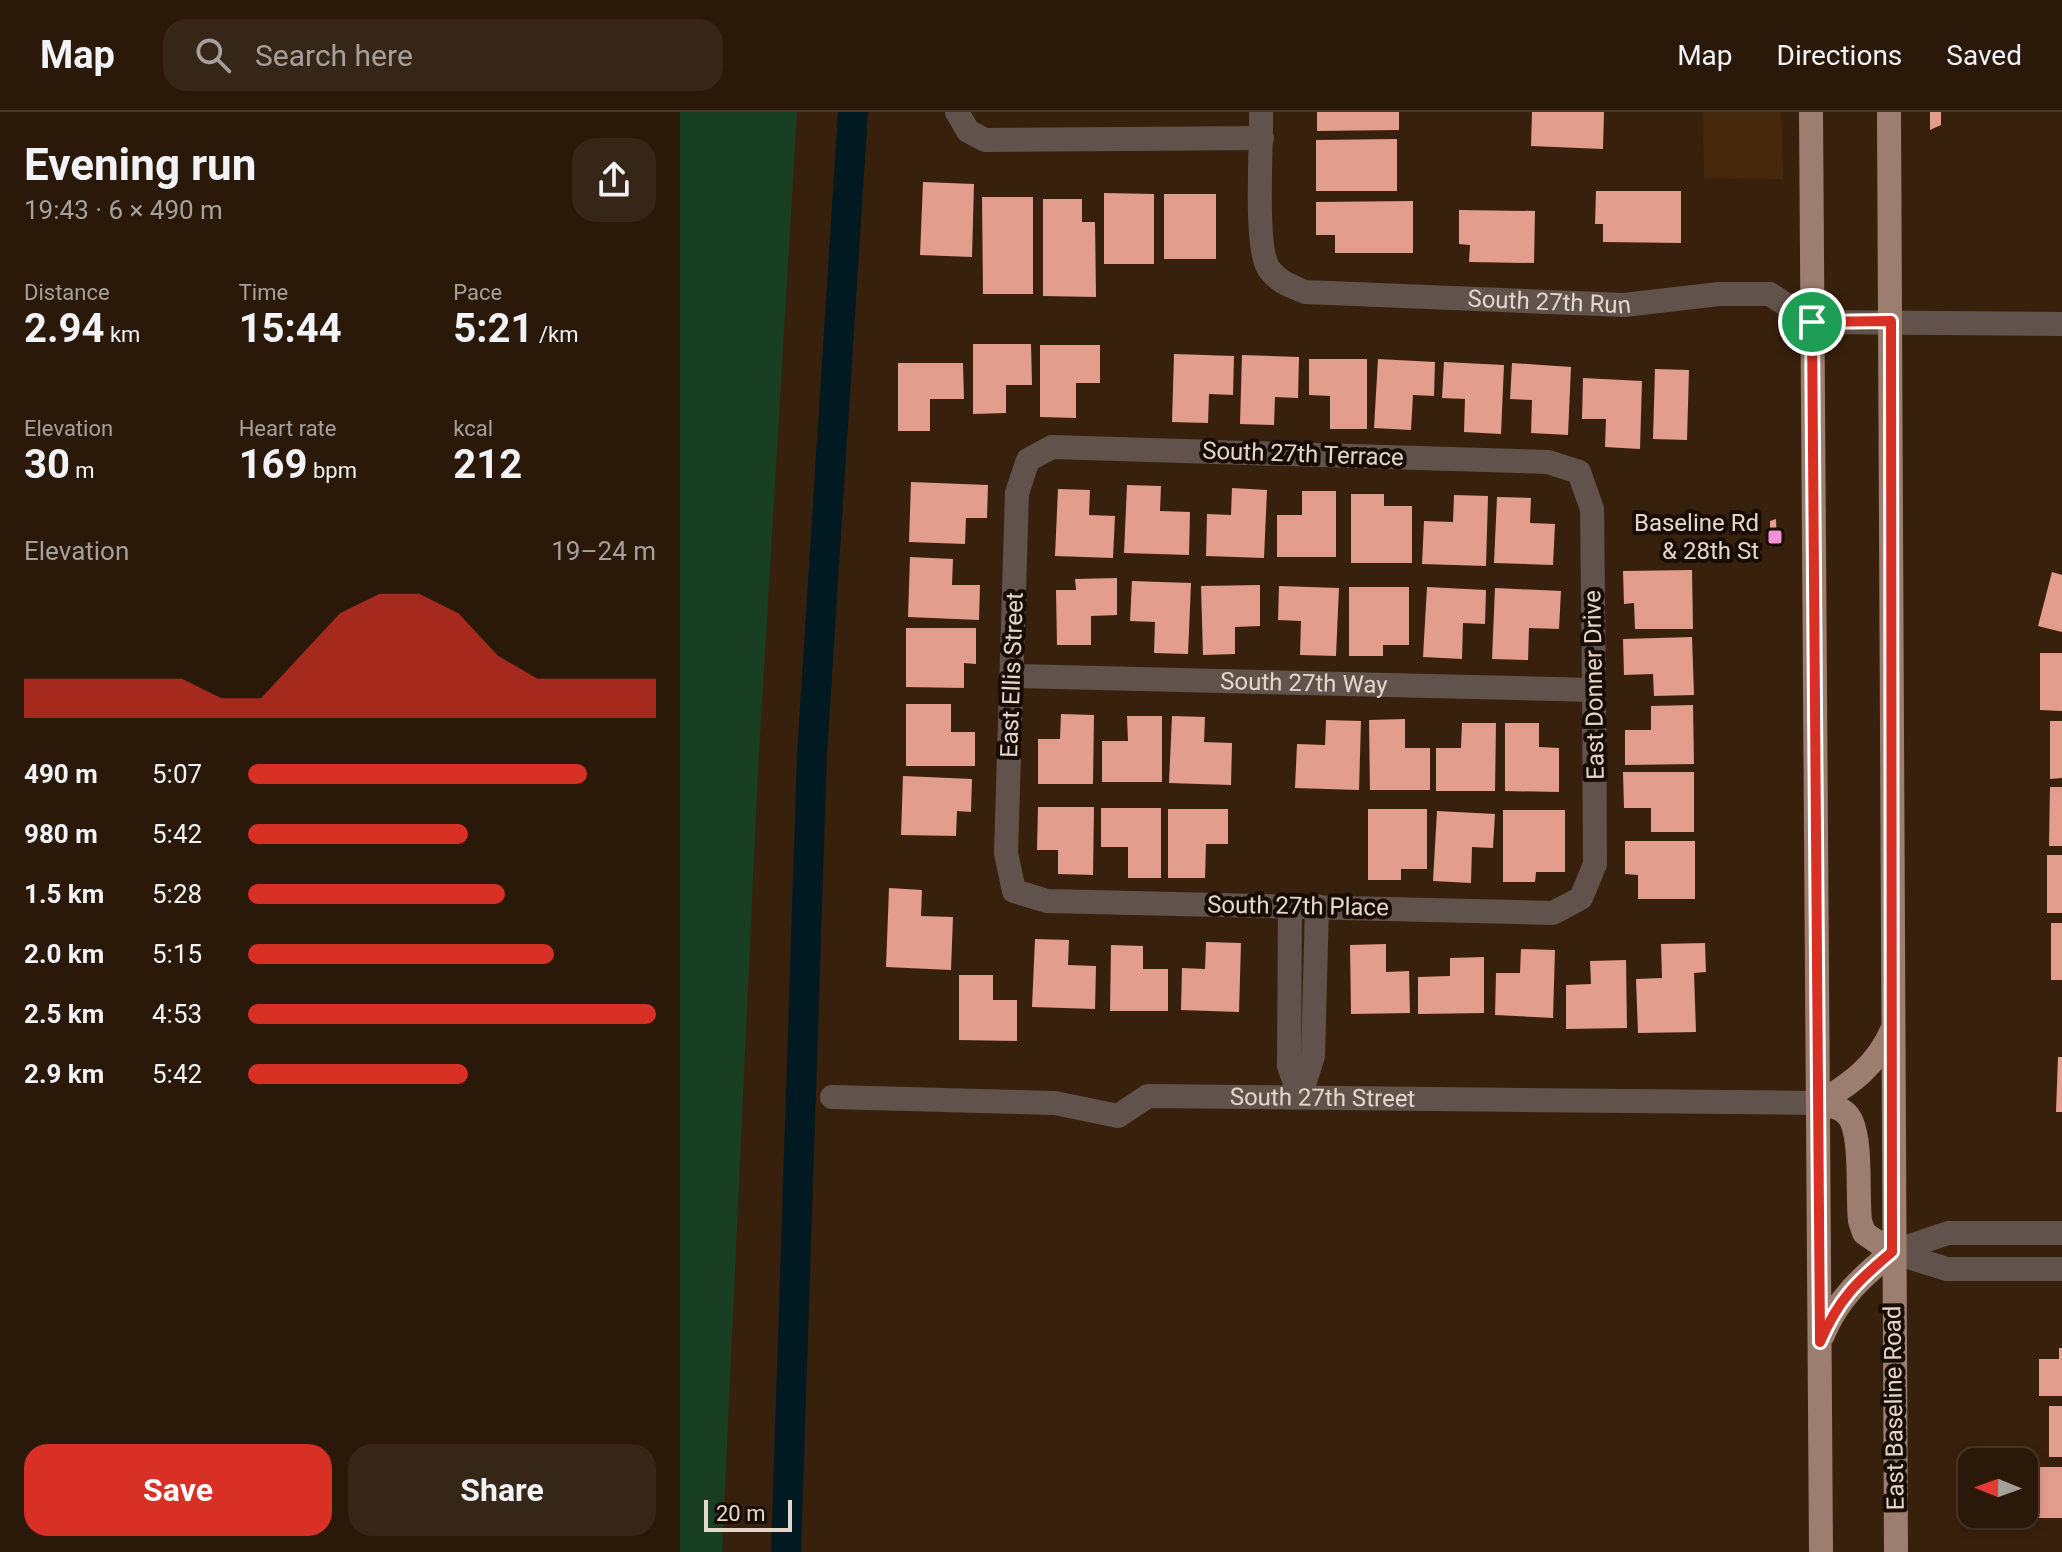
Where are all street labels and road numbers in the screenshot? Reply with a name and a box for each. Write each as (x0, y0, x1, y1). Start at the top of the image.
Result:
street label: South 27th Run (1467, 285, 1632, 320)
street label: South 27th Terrace (1202, 436, 1404, 472)
street label: East Donner Drive (1578, 590, 1610, 780)
street label: East Ellis Street (995, 592, 1029, 758)
street label: South 27th Way (1220, 667, 1389, 699)
street label: South 27th Place (1207, 890, 1389, 922)
street label: South 27th Street (1230, 1083, 1416, 1113)
street label: East Baseline Road (1878, 1305, 1910, 1511)

